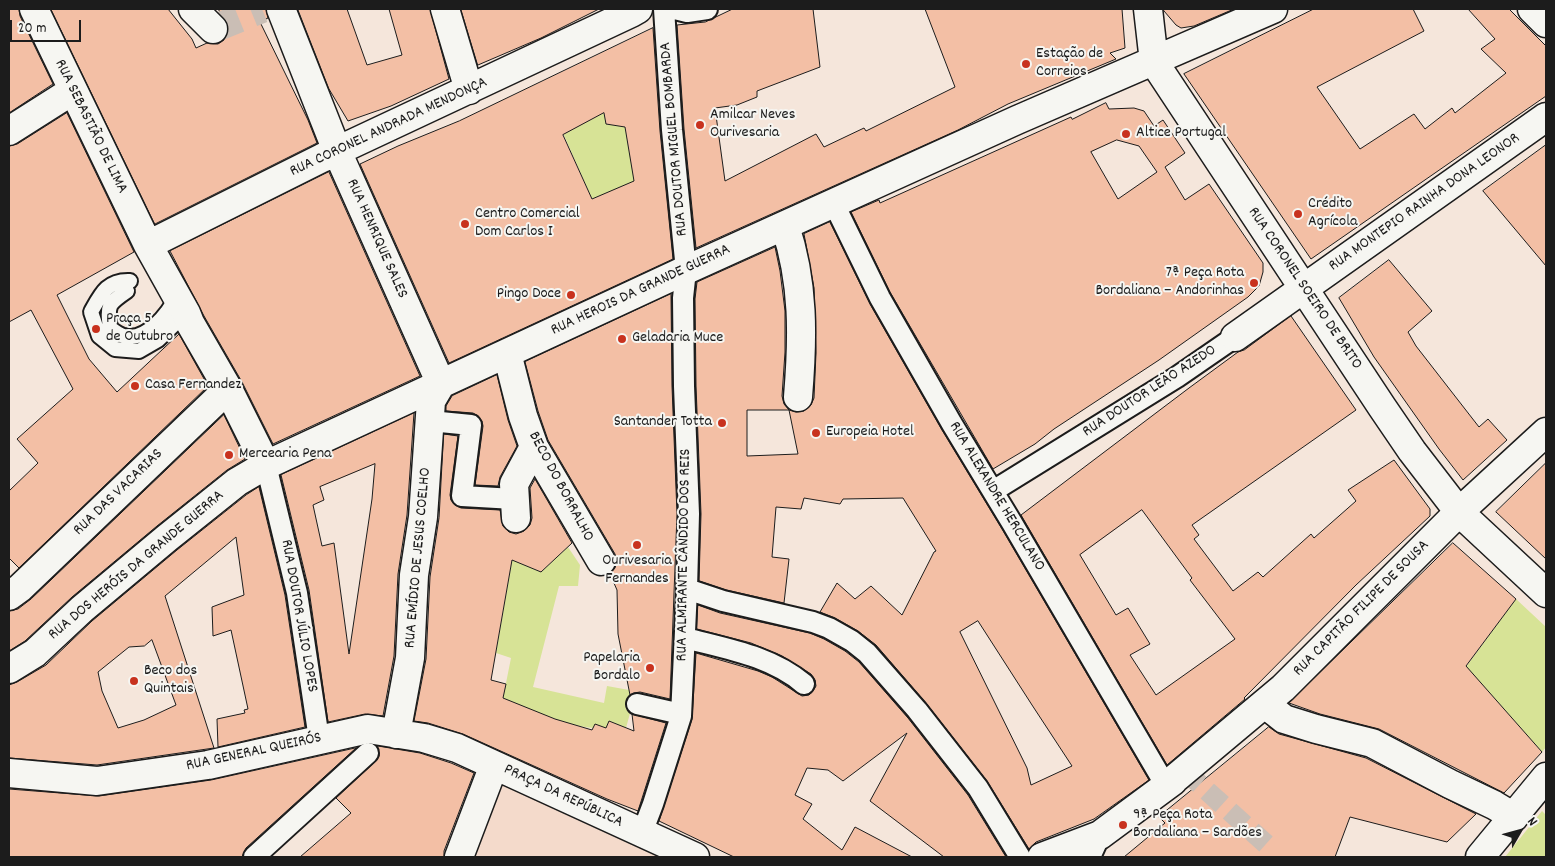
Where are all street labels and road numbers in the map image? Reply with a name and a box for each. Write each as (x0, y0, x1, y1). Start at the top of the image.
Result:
street label: RUA DOUTOR MIGUEL BOMBARDA (657, 41, 693, 237)
street label: RUA SEBASTIÃO DE LIMA (49, 57, 131, 197)
street label: RUA CORONEL ANDRADA MENDONÇA (287, 74, 491, 182)
street label: RUA MONTEPIO RAINHA DONA LEONOR (1326, 130, 1524, 276)
street label: RUA HENRIQUE SALES (341, 176, 411, 302)
street label: RUA CORONEL SOEIRO DE BRITO (1242, 204, 1366, 374)
street label: RUA HEROIS DA GRANDE GUERRA (548, 241, 734, 341)
street label: RUA DOUTOR LEÃO AZEDO (1080, 342, 1220, 442)
street label: RUA ALEXANDRE HERCULANO (944, 419, 1048, 575)
street label: BECO DO BORRALHO (523, 429, 597, 545)
street label: RUA DAS VACARIAS (70, 445, 168, 541)
street label: RUA ALMIRANTE CÂNDIDO DOS REIS (674, 448, 696, 662)
street label: RUA EMÍDIO DE JESUS COELHO (402, 467, 436, 649)
street label: RUA DOS HERÓIS DA GRANDE GUERRA (45, 487, 229, 645)
street label: RUA CAPITÃO FILIPE DE SOUSA (1290, 537, 1434, 681)
street label: RUA DOUTOR JÚLIO LOPES (275, 538, 321, 694)
street label: RUA GENERAL QUEIRÓS (185, 729, 323, 777)
street label: PRAÇA DA REPÚBLICA (500, 761, 626, 833)

